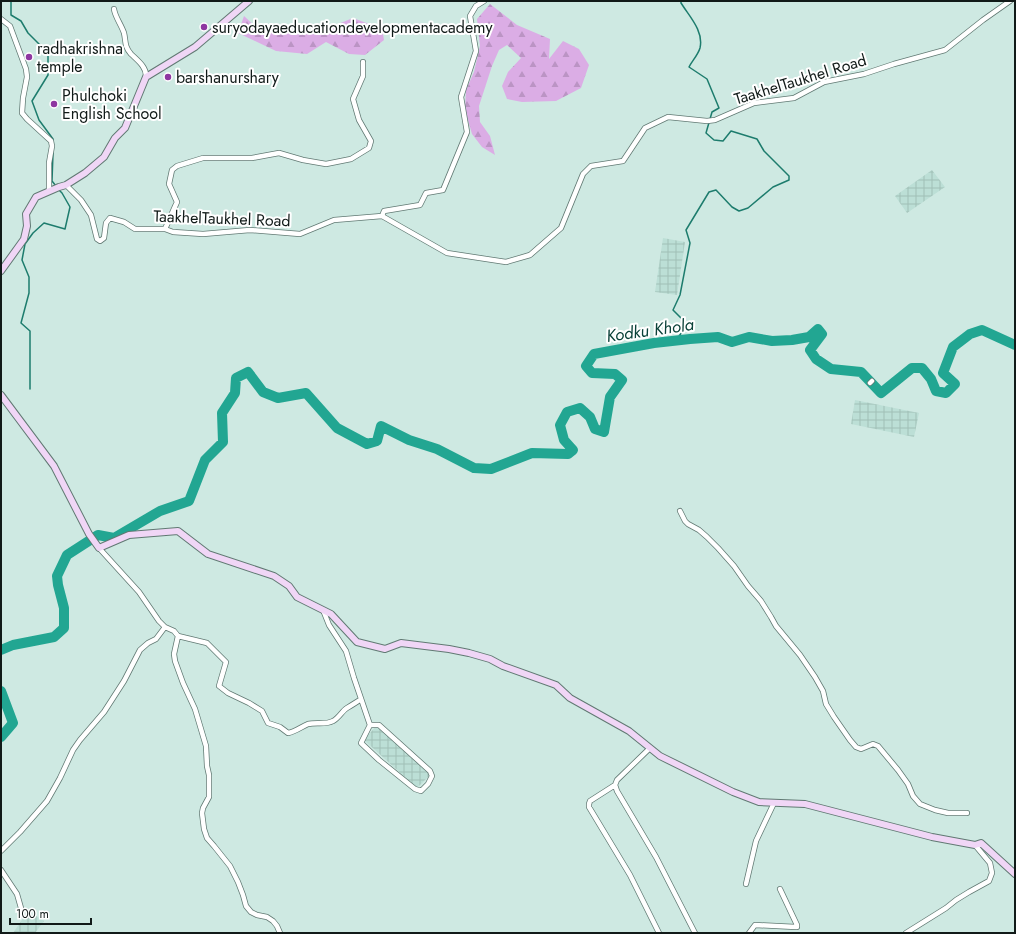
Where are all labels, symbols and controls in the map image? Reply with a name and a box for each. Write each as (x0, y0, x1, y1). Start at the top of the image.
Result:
place label: suryodayaeducationdevelopmentacademy (212, 16, 494, 39)
marker: suryodayaeducationdevelopmentacademy (199, 22, 209, 32)
place label: radhakrishna temple (37, 37, 123, 78)
street label: TaakhelTaukhel Road (731, 48, 869, 111)
marker: radhakrishna temple (24, 52, 34, 62)
place label: barshanurshary (176, 66, 280, 89)
marker: barshanurshary (163, 72, 173, 82)
place label: Phulchoki English School (62, 84, 162, 125)
marker: Phulchoki English School (49, 99, 59, 109)
street label: TaakhelTaukhel Road (153, 205, 291, 232)
water label: Kodku Khola (605, 312, 696, 348)
scale bar (10, 900, 91, 926)
text: 100 m (16, 905, 49, 923)

